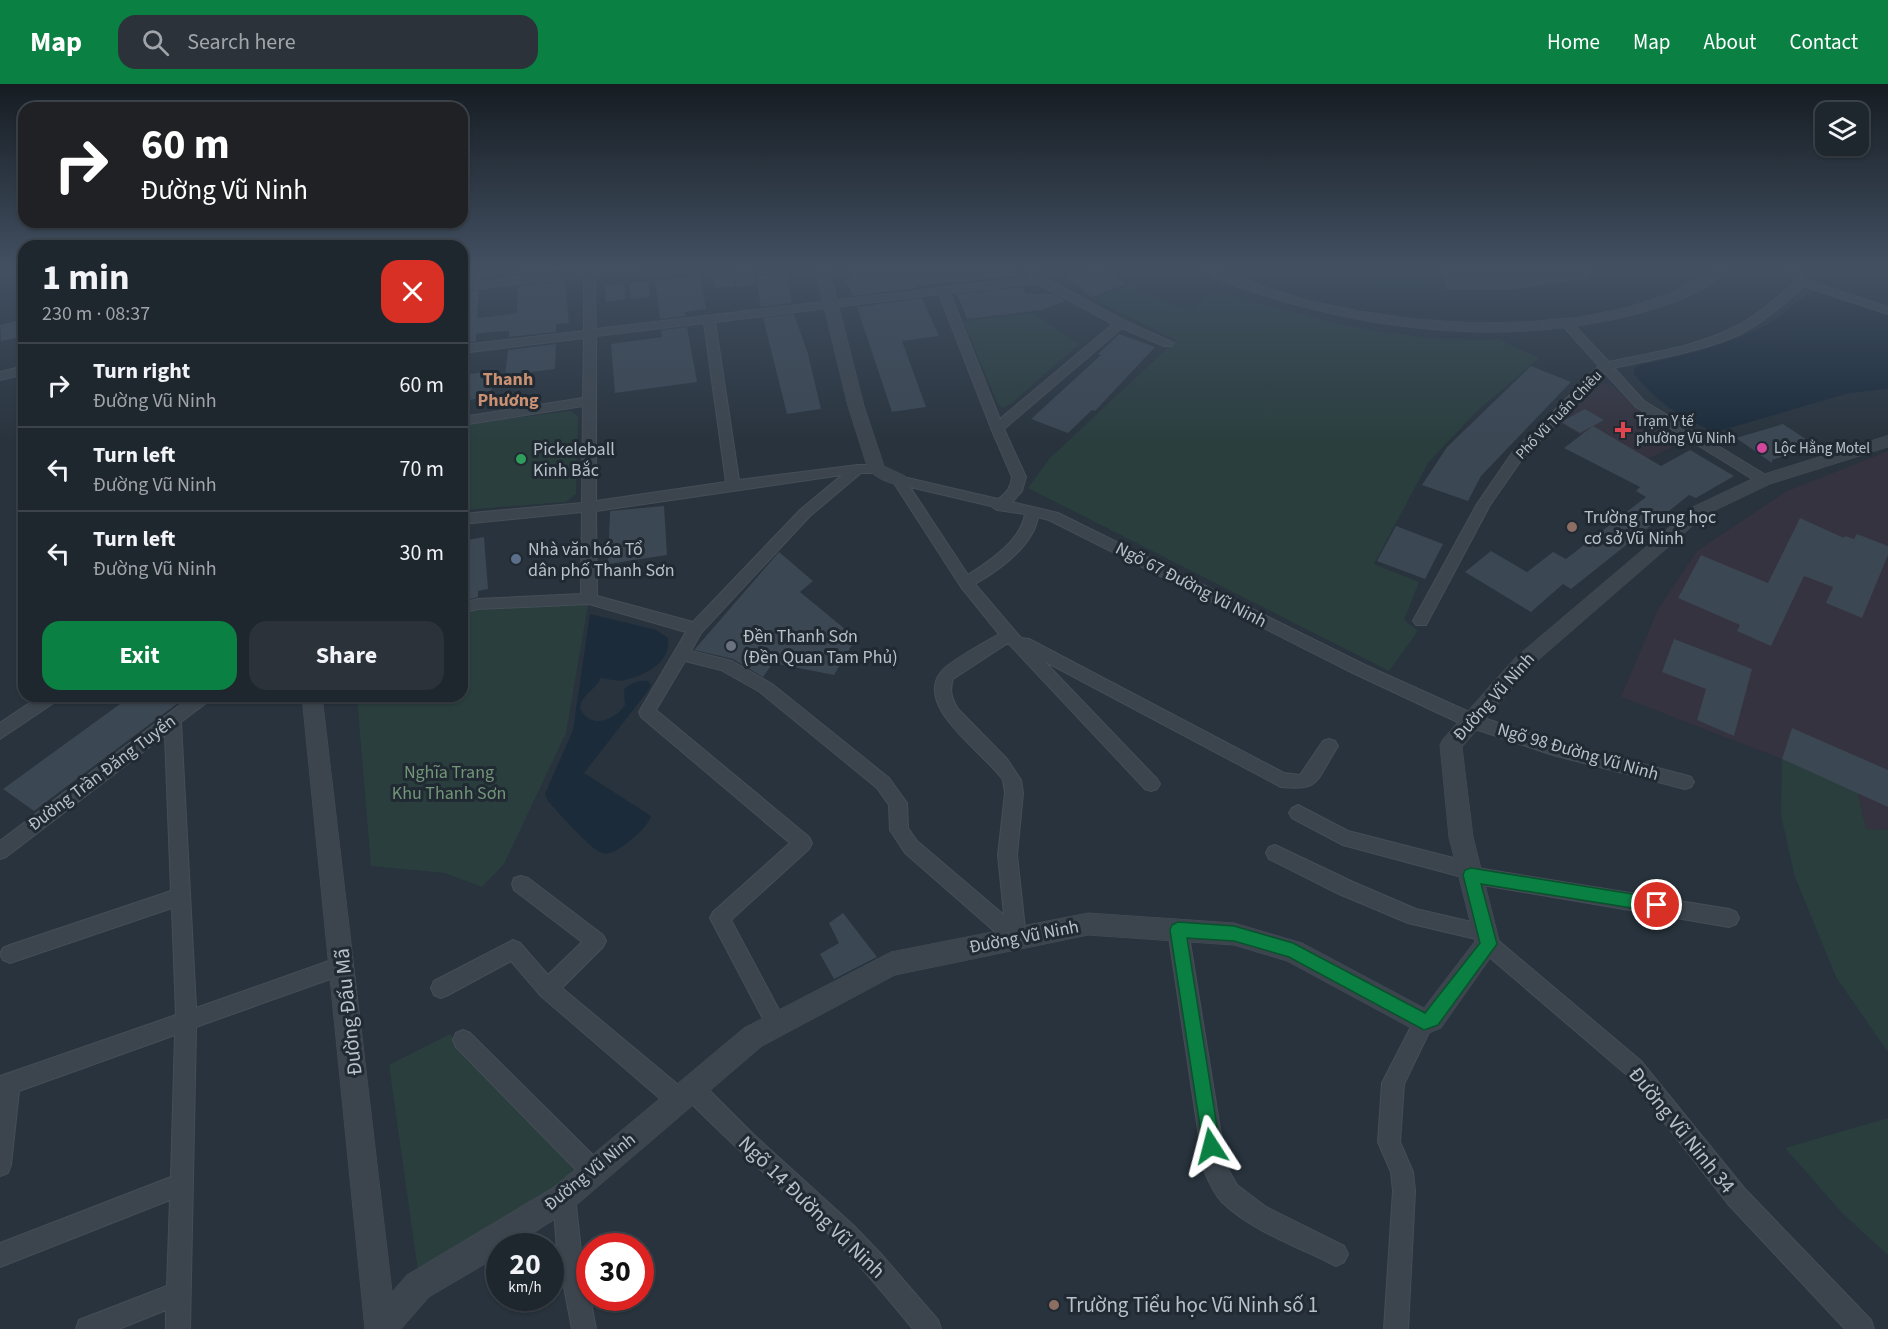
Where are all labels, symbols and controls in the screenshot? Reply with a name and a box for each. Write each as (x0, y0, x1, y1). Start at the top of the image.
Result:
search box (118, 15, 538, 69)
text: Map (30, 22, 82, 62)
icon: search (139, 26, 172, 59)
text: Search here (187, 26, 296, 58)
text: Home (1547, 27, 1600, 57)
text: Map (1633, 27, 1671, 57)
text: About (1704, 27, 1756, 57)
text: Contact (1789, 27, 1858, 57)
map controls (1815, 102, 1869, 156)
button: layers (1815, 102, 1869, 156)
text: 60 m (141, 115, 230, 175)
icon: right (42, 126, 120, 204)
text: Đường Vũ Ninh (141, 171, 308, 210)
text: 1 min (42, 252, 130, 303)
button: close (381, 260, 444, 323)
text: 230 m · 08:37 (42, 300, 150, 328)
text: Turn right (93, 355, 190, 387)
street label: Phố Vũ Tuấn Chiêu (1511, 366, 1607, 464)
district label: Thanh Phương (477, 367, 539, 413)
icon: right (42, 369, 75, 402)
text: 60 m (399, 369, 444, 401)
text: Đường Vũ Ninh (93, 387, 217, 415)
place label: Trạm Y tế phường Vũ Ninh (1636, 411, 1736, 449)
marker: Trạm Y tế phường Vũ Ninh (1614, 421, 1632, 439)
place label: Pickeleball Kinh Bắc (533, 437, 615, 483)
place label: Lộc Hằng Motel (1774, 438, 1870, 459)
text: Turn left (93, 439, 175, 471)
marker: Lộc Hằng Motel (1755, 441, 1769, 455)
marker: Pickeleball Kinh Bắc (514, 452, 528, 466)
icon: left (42, 453, 75, 486)
text: 70 m (399, 453, 444, 485)
text: Đường Vũ Ninh (93, 471, 217, 499)
place label: Trường Trung học cơ sở Vũ Ninh (1584, 505, 1716, 551)
marker: Trường Trung học cơ sở Vũ Ninh (1565, 520, 1579, 534)
text: Turn left (93, 523, 175, 555)
street label: Ngõ 67 Đường Vũ Ninh (1111, 536, 1271, 634)
icon: left (42, 537, 75, 570)
text: 30 m (399, 537, 444, 569)
place label: Nhà văn hóa Tổ dân phố Thanh Sơn (528, 537, 675, 583)
marker: Nhà văn hóa Tổ dân phố Thanh Sơn (509, 552, 523, 566)
text: Đường Vũ Ninh (93, 555, 217, 583)
button: Exit (42, 621, 237, 690)
button: Share (249, 621, 444, 690)
place label: Đền Thanh Sơn (Đền Quan Tam Phủ) (743, 624, 898, 670)
marker: Đền Thanh Sơn (Đền Quan Tam Phủ) (724, 639, 738, 653)
street label: Đường Vũ Ninh (1447, 647, 1541, 747)
street label: Đường Trần Đăng Tuyển (23, 709, 181, 837)
street label: Ngõ 98 Đường Vũ Ninh (1494, 717, 1662, 787)
park label: Nghĩa Trang Khu Thanh Sơn (392, 760, 506, 806)
pin (1631, 879, 1682, 930)
icon: arrive (1640, 888, 1673, 921)
street label: Đường Vũ Ninh (967, 914, 1081, 960)
street label: Đường Đấu Mã (326, 947, 370, 1077)
street label: Đường Vũ Ninh 34 (1622, 1060, 1742, 1200)
position arrow (1179, 1114, 1243, 1178)
street label: Đường Vũ Ninh (539, 1127, 641, 1217)
street label: Ngõ 14 Đường Vũ Ninh (732, 1129, 892, 1285)
speed limit sign: 30 (576, 1233, 654, 1311)
text: 20 (509, 1243, 541, 1286)
text: km/h (508, 1277, 542, 1298)
place label: Trường Tiểu học Vũ Ninh số 1 (1066, 1290, 1318, 1320)
marker: Trường Tiểu học Vũ Ninh số 1 (1047, 1298, 1061, 1312)

